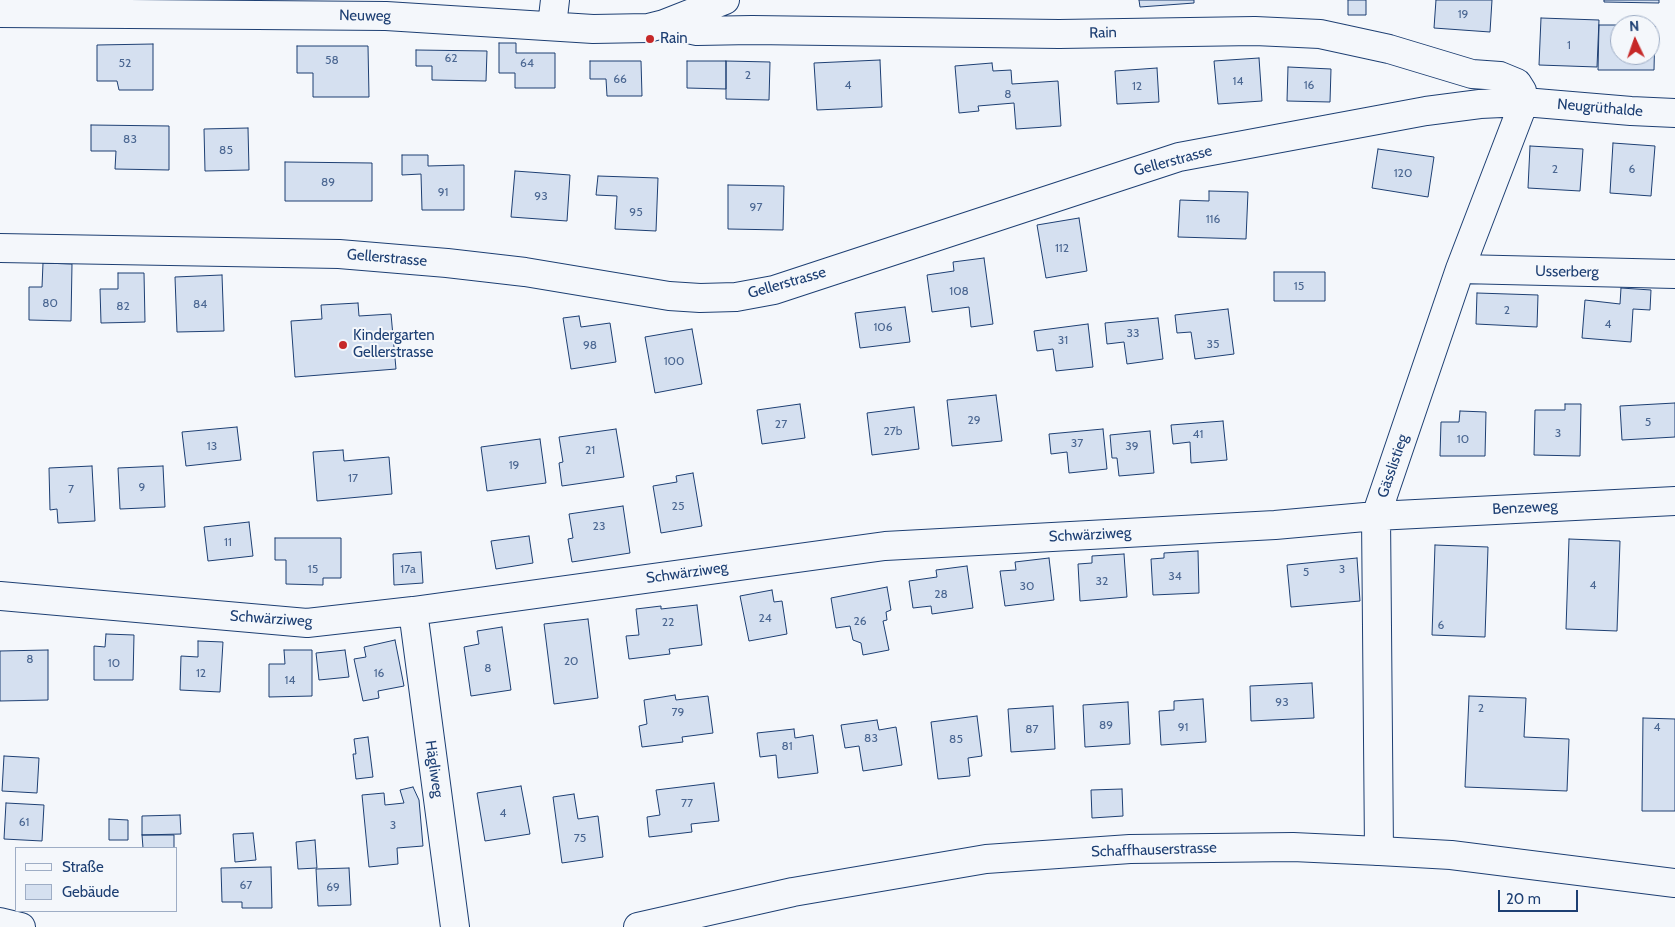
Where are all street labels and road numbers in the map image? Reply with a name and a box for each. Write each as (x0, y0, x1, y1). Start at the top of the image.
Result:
street label: Neuweg (339, 7, 391, 25)
street label: Rain (1089, 24, 1117, 42)
street label: Neugrüthalde (1556, 95, 1644, 121)
street label: Gellerstrasse (1132, 142, 1214, 180)
street label: Gellerstrasse (346, 246, 428, 270)
street label: Usserberg (1535, 262, 1599, 282)
street label: Gellerstrasse (746, 263, 828, 303)
street label: Gässlistieg (1374, 432, 1412, 500)
street label: Benzeweg (1492, 497, 1558, 519)
street label: Schwärziweg (1048, 524, 1132, 546)
street label: Schwärziweg (645, 558, 729, 588)
street label: Schwärziweg (229, 607, 313, 631)
street label: Hägliweg (421, 739, 447, 799)
street label: Schaffhauserstrasse (1091, 839, 1217, 861)

